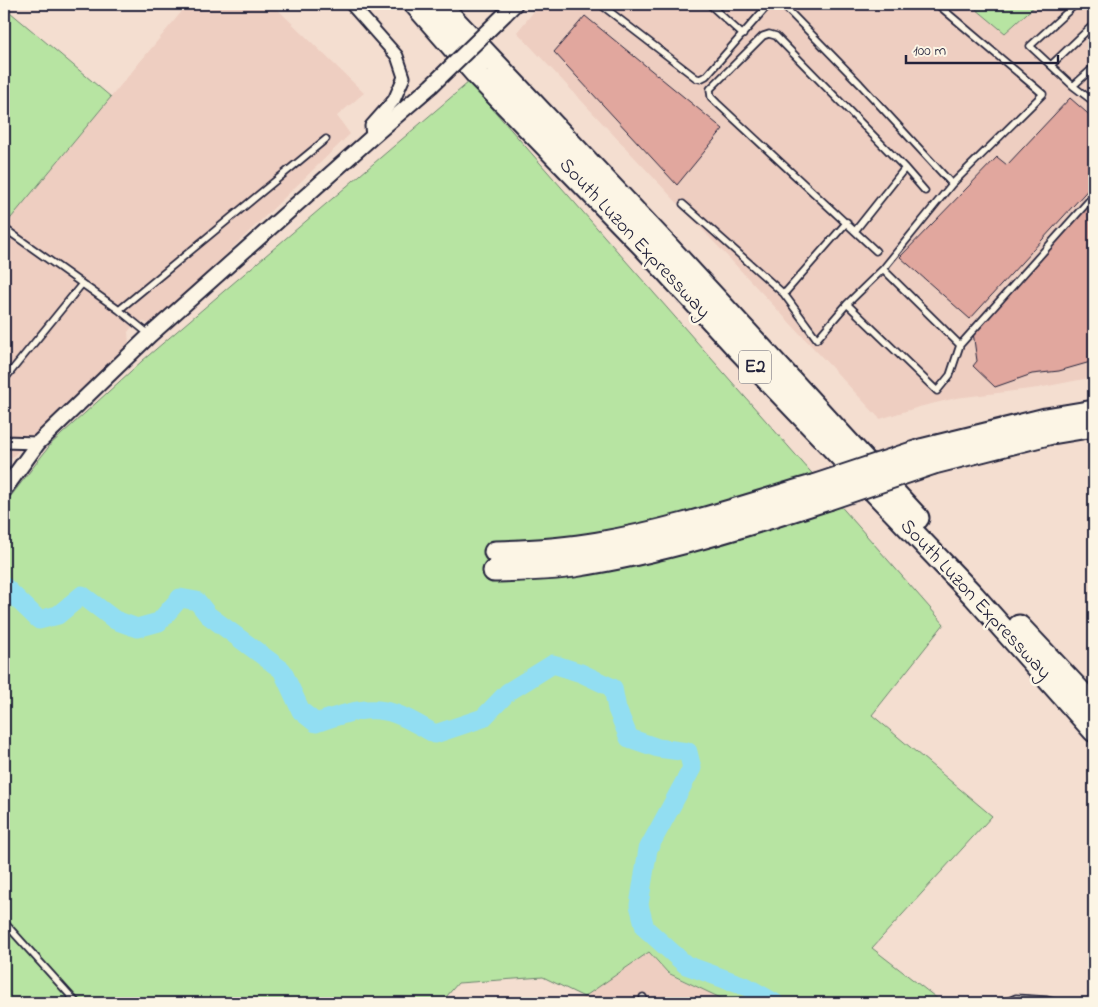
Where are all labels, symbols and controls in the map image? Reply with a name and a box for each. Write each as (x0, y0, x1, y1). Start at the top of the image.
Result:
scale bar (906, 32, 1058, 64)
text: 100 m (913, 40, 946, 62)
street label: South Luzon Expressway (552, 152, 716, 326)
road number: E2 (739, 351, 771, 384)
street label: South Luzon Expressway (893, 513, 1057, 687)

